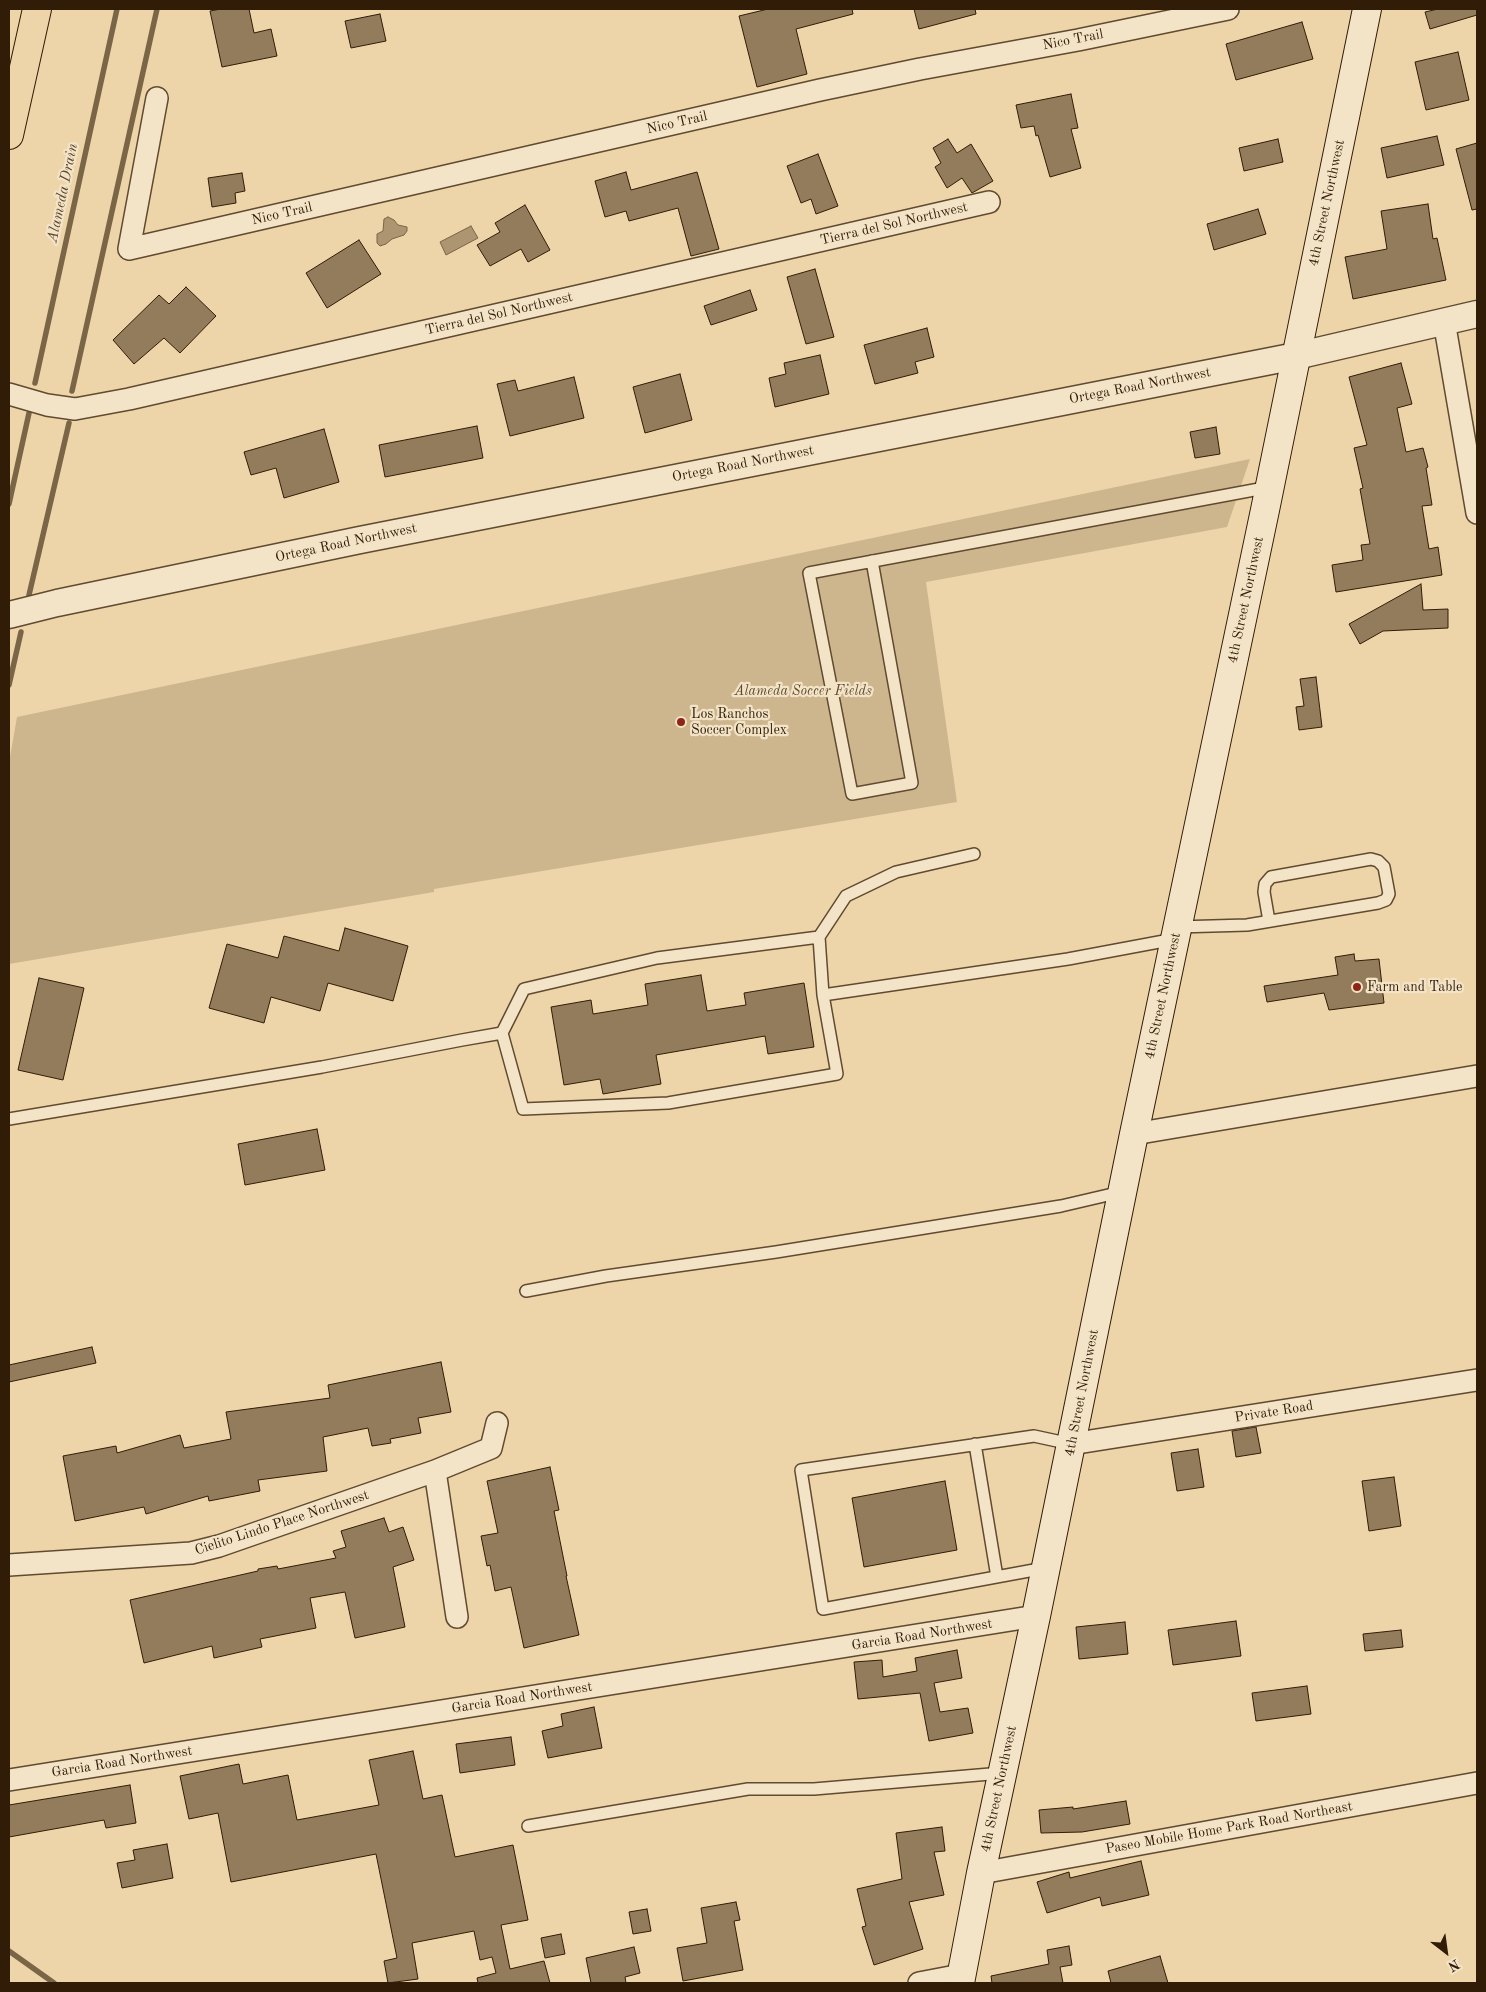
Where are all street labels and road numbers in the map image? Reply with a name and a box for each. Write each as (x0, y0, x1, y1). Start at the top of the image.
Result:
street label: Nico Trail (1041, 26, 1105, 54)
street label: Nico Trail (645, 108, 709, 138)
street label: 4th Street Northwest (1305, 138, 1349, 268)
street label: Nico Trail (250, 199, 314, 229)
street label: Tierra del Sol Northwest (819, 199, 969, 249)
street label: Tierra del Sol Northwest (424, 289, 574, 339)
street label: Ortega Road Northwest (1068, 364, 1212, 408)
street label: Ortega Road Northwest (671, 442, 815, 486)
street label: Ortega Road Northwest (274, 520, 418, 566)
street label: 4th Street Northwest (1224, 535, 1268, 665)
street label: 4th Street Northwest (1141, 931, 1185, 1061)
street label: 4th Street Northwest (1061, 1328, 1103, 1458)
street label: Private Road (1233, 1397, 1315, 1427)
street label: Cielito Lindo Place Northwest (193, 1487, 371, 1559)
street label: Garcia Road Northwest (850, 1616, 994, 1654)
street label: Garcia Road Northwest (450, 1679, 594, 1717)
street label: 4th Street Northwest (977, 1724, 1021, 1854)
street label: Garcia Road Northwest (50, 1743, 194, 1781)
street label: Paseo Mobile Home Park Road Northeast (1104, 1798, 1354, 1858)

